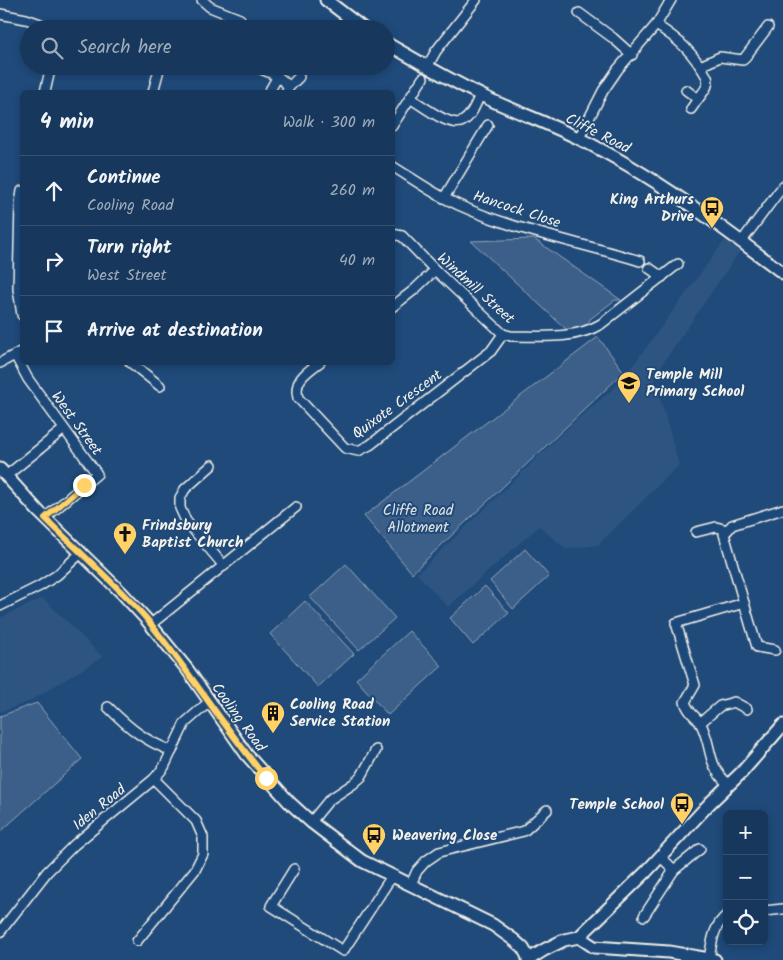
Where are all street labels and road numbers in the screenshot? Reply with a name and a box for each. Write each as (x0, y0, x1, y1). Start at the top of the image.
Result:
street label: Cliffe Road (561, 107, 635, 161)
street label: Hancock Close (470, 184, 564, 235)
street label: Windmill Street (431, 247, 520, 330)
street label: Quixote Crescent (347, 364, 448, 446)
street label: West Street (45, 386, 108, 461)
street label: Cooling Road (205, 678, 272, 758)
street label: Iden Road (68, 778, 132, 837)

